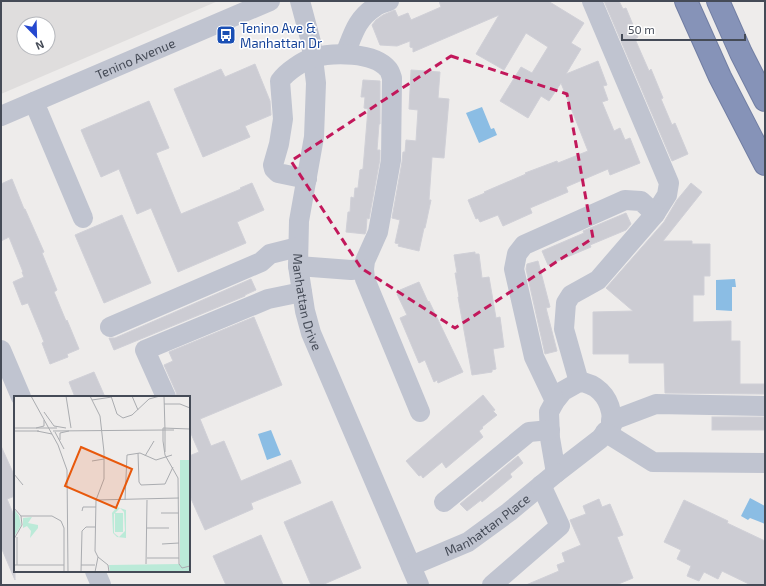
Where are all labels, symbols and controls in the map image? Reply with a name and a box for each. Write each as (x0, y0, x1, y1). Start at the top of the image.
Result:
north arrow (16, 16, 56, 56)
scale bar (622, 16, 745, 42)
place label: Tenino Ave & Manhattan Dr (240, 20, 322, 51)
text: 50 m (628, 22, 655, 36)
bus stop icon: Tenino Ave & Manhattan Dr (215, 24, 237, 46)
street label: Tenino Avenue (93, 35, 177, 83)
text: N (34, 38, 46, 53)
street label: Manhattan Drive (290, 253, 326, 353)
inset map (14, 396, 190, 572)
street label: Manhattan Place (442, 490, 533, 559)

